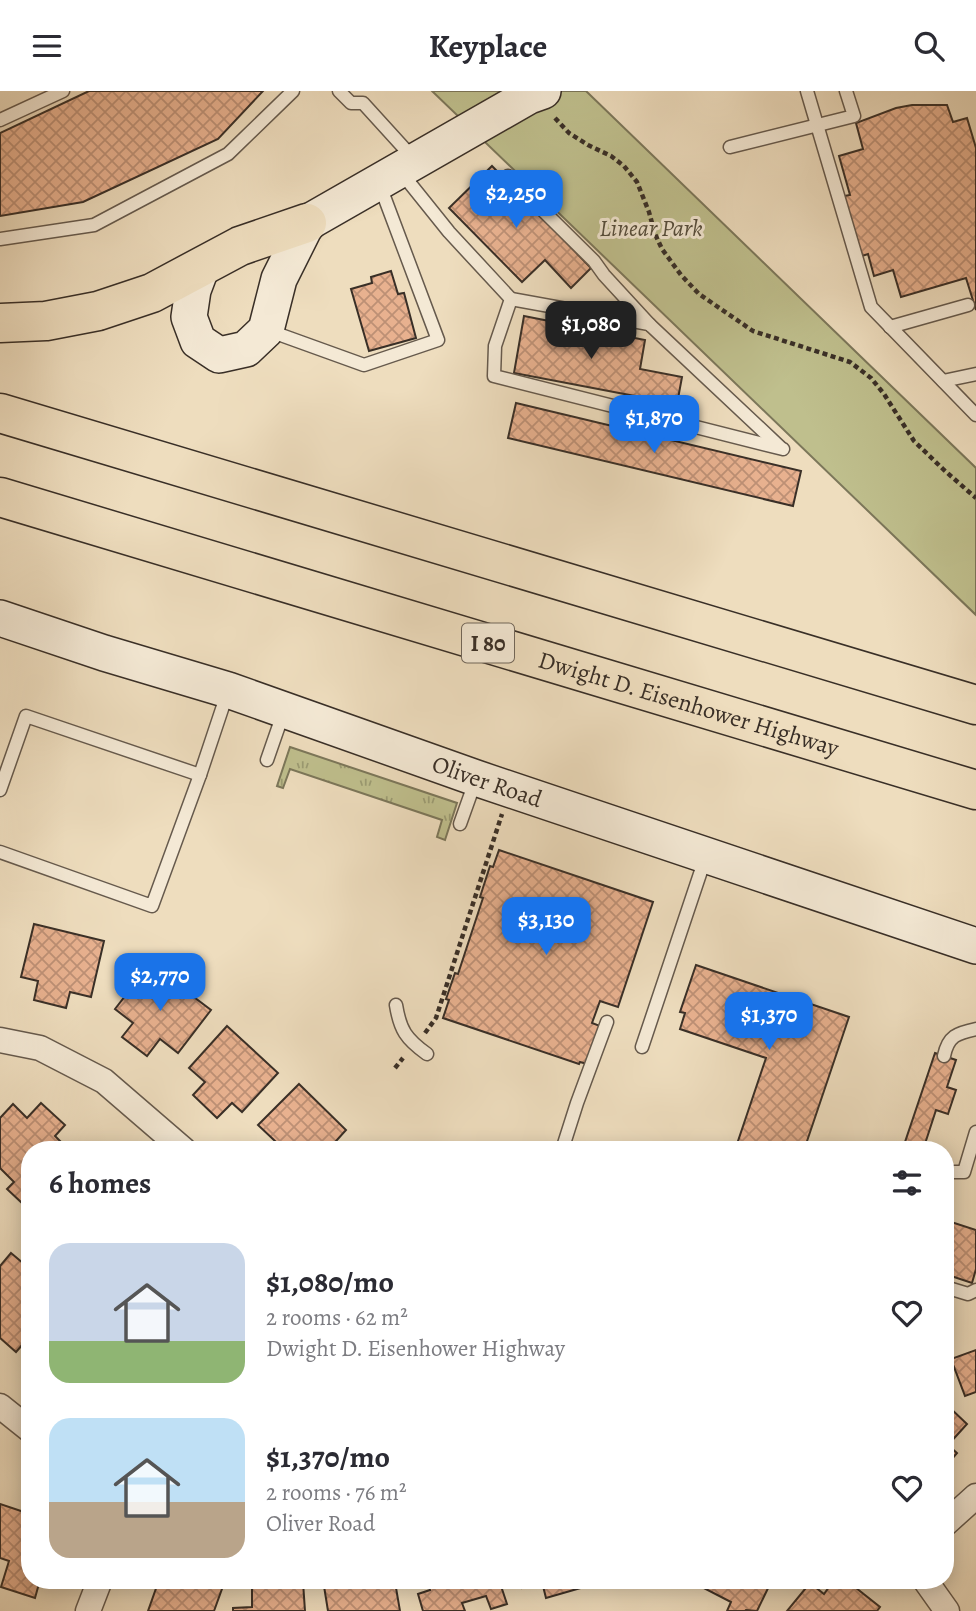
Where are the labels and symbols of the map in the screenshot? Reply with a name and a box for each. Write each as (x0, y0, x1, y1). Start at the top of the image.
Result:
pin: $2,250 (459, 171, 573, 230)
park label: Linear Park (599, 212, 703, 244)
pin: $1,080 (534, 301, 648, 361)
pin: $1,870 (597, 395, 711, 455)
road number: I 80 (462, 623, 514, 663)
street label: Dwight D. Eisenhower Highway (535, 644, 843, 764)
street label: Oliver Road (428, 748, 546, 815)
pin: $3,130 (489, 897, 603, 957)
pin: $2,770 (103, 953, 217, 1013)
pin: $1,370 (712, 993, 826, 1052)

